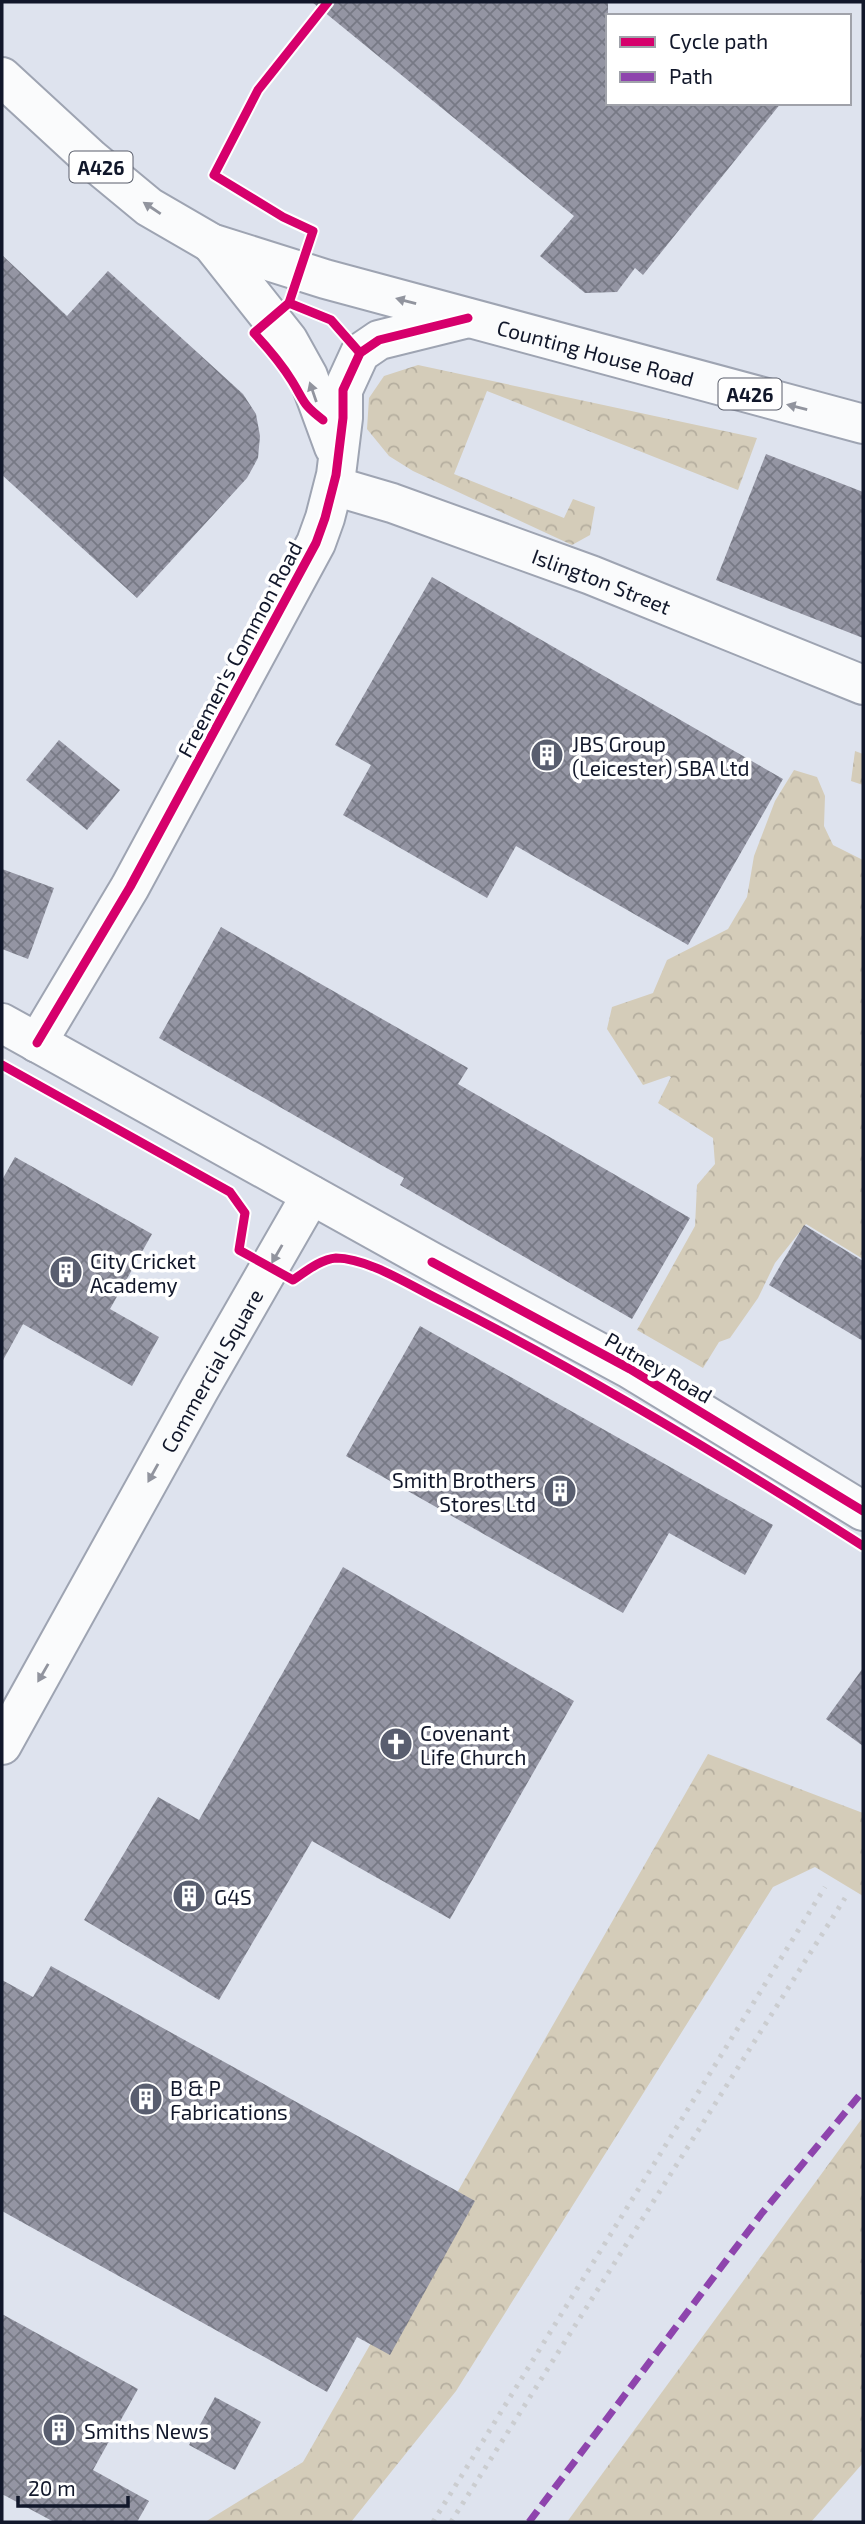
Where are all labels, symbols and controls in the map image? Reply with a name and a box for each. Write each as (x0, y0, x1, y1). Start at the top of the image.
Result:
legend (606, 14, 851, 105)
text: Cycle path (669, 28, 768, 53)
text: Path (669, 63, 713, 88)
road number: A426 (70, 152, 132, 182)
one-way arrow (143, 201, 161, 215)
one-way arrow (395, 295, 417, 306)
street label: Counting House Road (495, 314, 697, 390)
road number: A426 (718, 378, 782, 410)
one-way arrow (307, 381, 318, 402)
one-way arrow (786, 401, 808, 412)
street label: Freemen's Common Road (171, 537, 307, 761)
street label: Islington Street (529, 542, 675, 619)
place label: JBS Group (Leicester) SBA Ltd (572, 731, 750, 780)
building icon: JBS Group (Leicester) SBA Ltd (528, 736, 566, 774)
one-way arrow (271, 1244, 283, 1263)
place label: City Cricket Academy (90, 1248, 196, 1297)
building icon: City Cricket Academy (47, 1253, 85, 1291)
street label: Commercial Square (155, 1284, 267, 1457)
street label: Putney Road (601, 1326, 717, 1408)
one-way arrow (147, 1464, 159, 1483)
place label: Smith Brothers Stores Ltd (392, 1467, 536, 1516)
building icon: Smith Brothers Stores Ltd (541, 1472, 579, 1510)
one-way arrow (37, 1663, 49, 1682)
place label: Covenant Life Church (420, 1720, 527, 1769)
church icon: Covenant Life Church (377, 1725, 415, 1763)
building icon: G4S (170, 1877, 208, 1915)
place label: G4S (214, 1884, 252, 1909)
place label: B & P Fabrications (170, 2075, 288, 2124)
building icon: B & P Fabrications (127, 2080, 165, 2118)
building icon: Smiths News (40, 2411, 78, 2449)
place label: Smiths News (84, 2418, 209, 2443)
scale bar (18, 2464, 128, 2508)
text: 20 m (28, 2475, 76, 2500)

